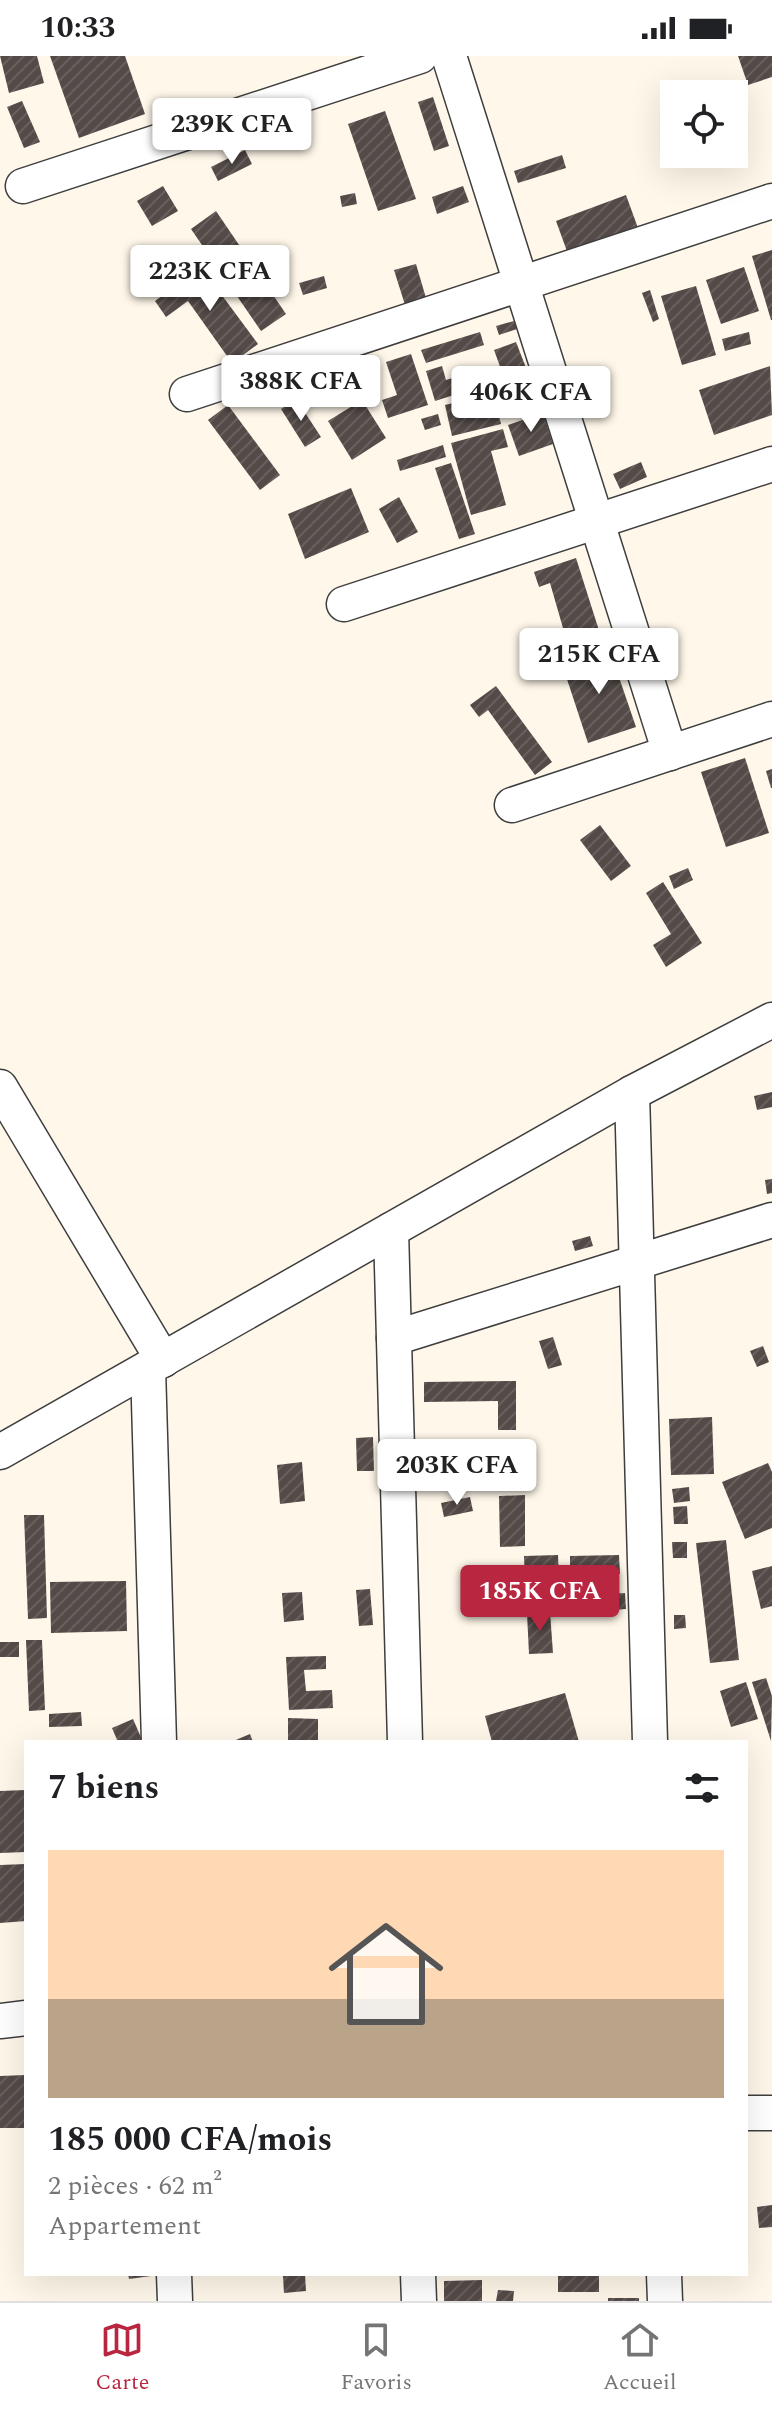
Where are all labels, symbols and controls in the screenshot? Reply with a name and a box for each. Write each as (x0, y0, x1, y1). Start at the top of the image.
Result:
text: 10:33 (40, 5, 115, 51)
map controls (660, 80, 748, 168)
button: locate (660, 80, 748, 168)
pin: 239K CFA (149, 98, 315, 166)
text: 239K CFA (170, 104, 294, 144)
pin: 223K CFA (127, 245, 293, 313)
text: 223K CFA (148, 251, 272, 291)
pin: 388K CFA (218, 355, 384, 423)
text: 388K CFA (239, 361, 363, 401)
pin: 406K CFA (448, 366, 614, 434)
text: 406K CFA (469, 372, 593, 412)
pin: 215K CFA (516, 628, 682, 696)
text: 215K CFA (537, 634, 661, 674)
pin: 203K CFA (374, 1439, 540, 1507)
text: 203K CFA (395, 1445, 519, 1485)
pin: 185K CFA (457, 1565, 623, 1633)
text: 185K CFA (478, 1571, 602, 1611)
text: 7 biens (48, 1762, 159, 1814)
icon: filters (680, 1766, 724, 1810)
icon: home (314, 1902, 458, 2046)
text: 185 000 CFA/mois (48, 2114, 332, 2166)
text: 2 pièces · 62 m² (48, 2166, 222, 2206)
text: Appartement (48, 2206, 201, 2246)
tab: Carte (96, 2318, 149, 2399)
tab: Favoris (341, 2318, 412, 2399)
tab: Accueil (603, 2318, 676, 2399)

